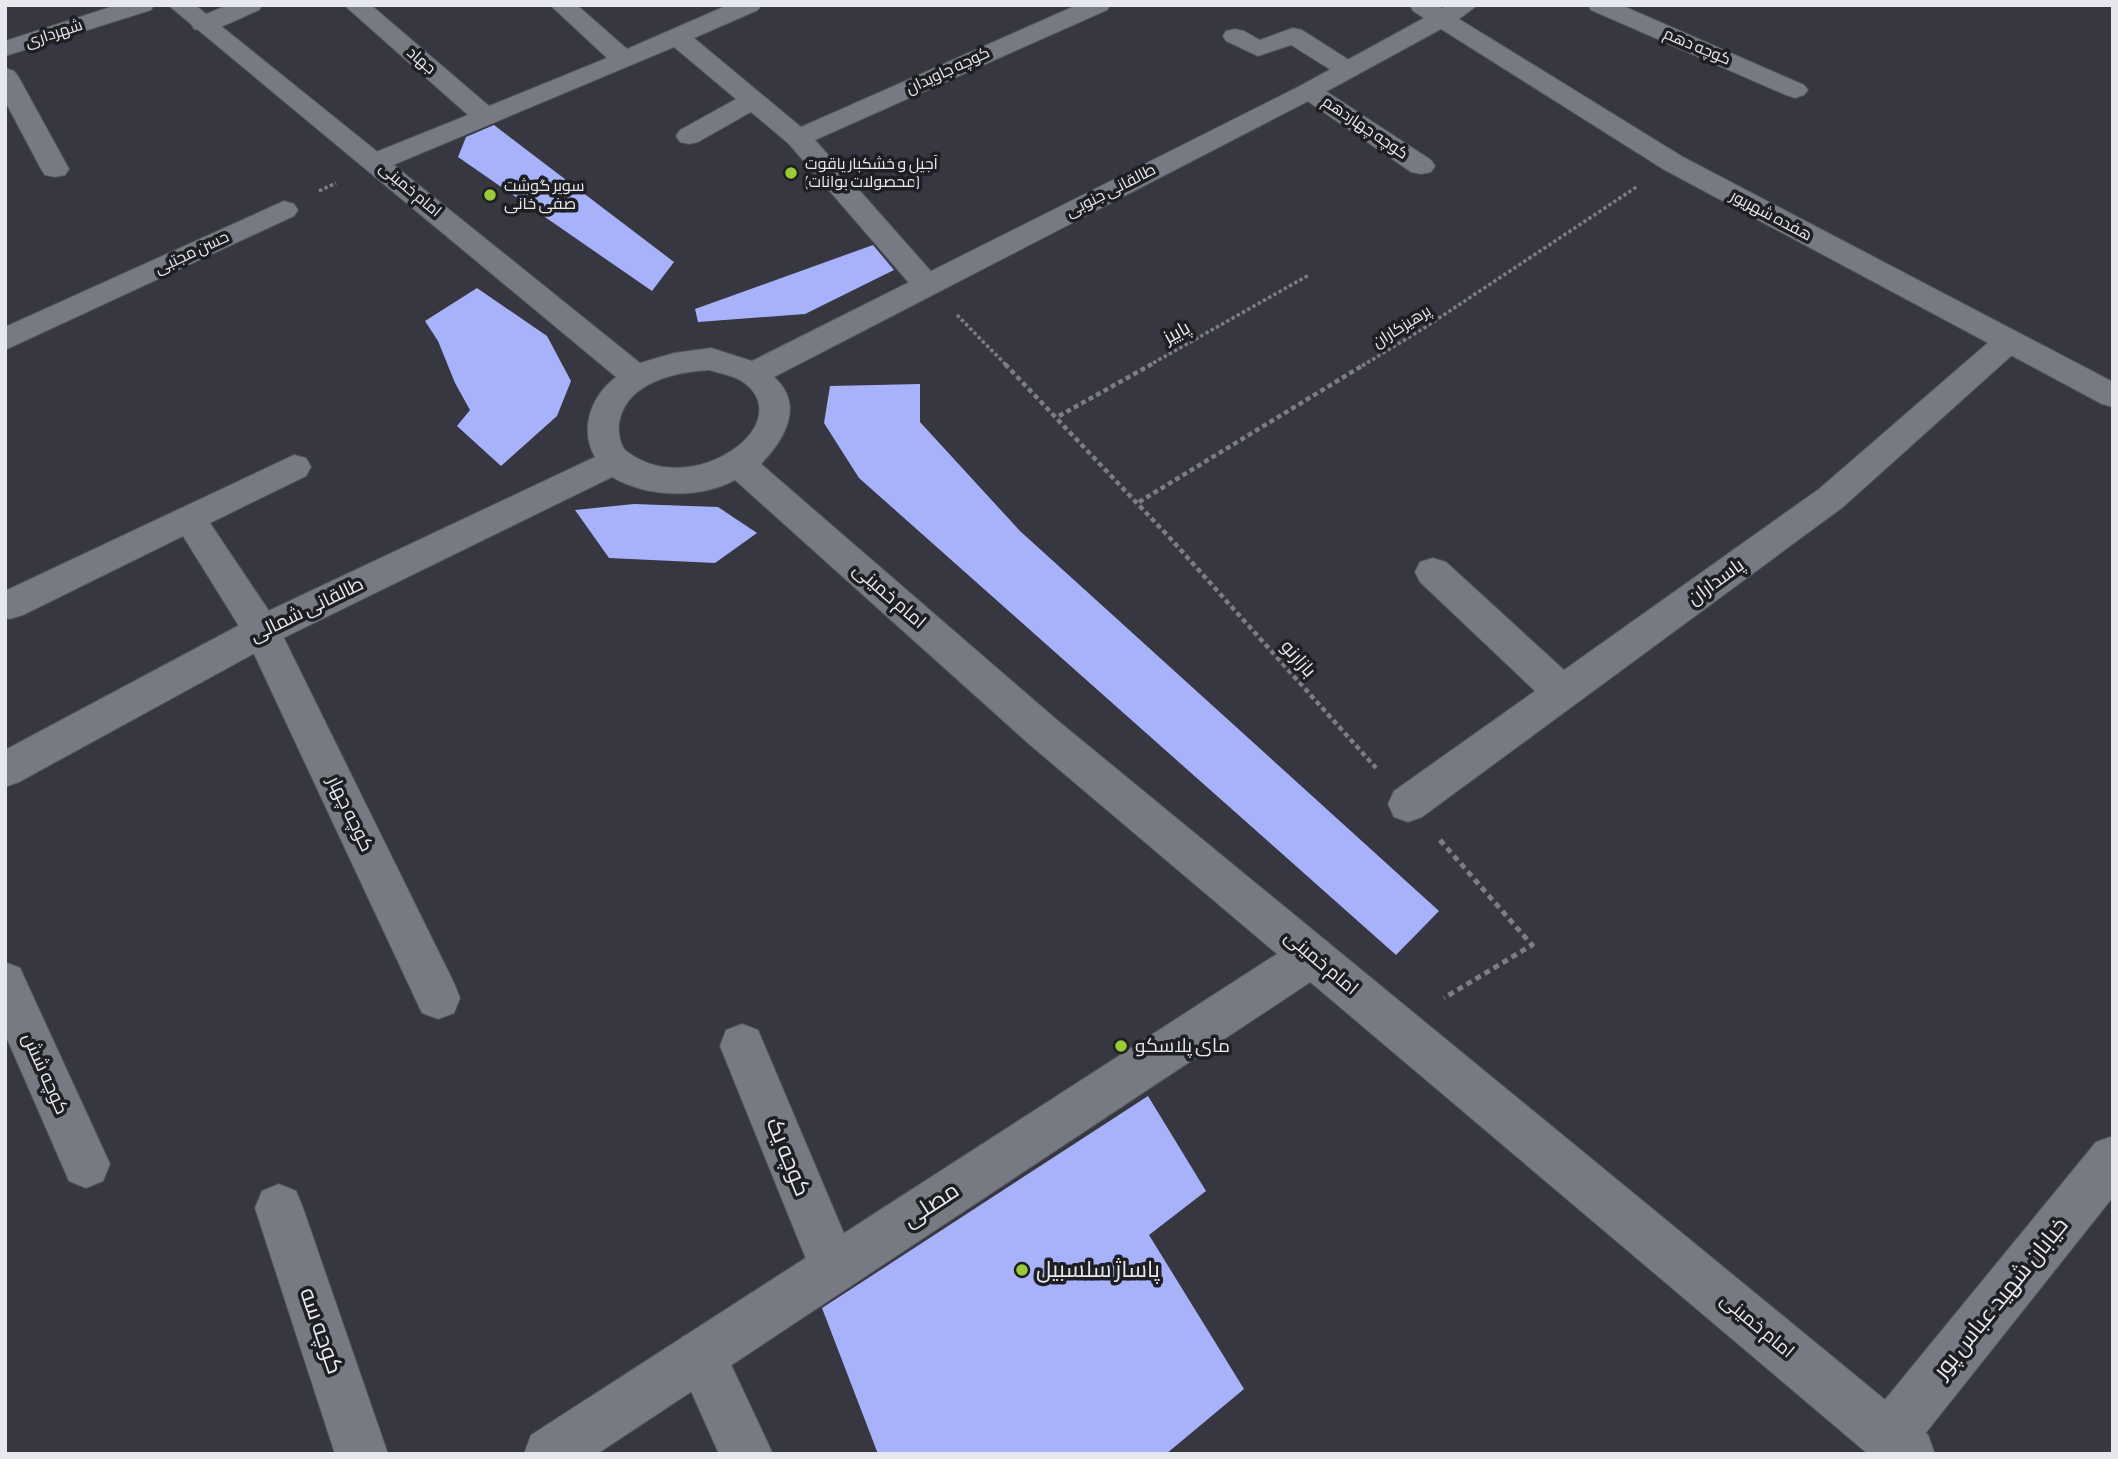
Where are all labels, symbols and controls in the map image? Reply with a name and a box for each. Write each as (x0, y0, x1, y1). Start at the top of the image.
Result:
street label: شهرداری (23, 16, 85, 52)
street label: کوچه دهم (1660, 24, 1733, 71)
street label: جهاد (403, 43, 439, 79)
street label: کوچه جاویدان (903, 43, 993, 100)
street label: کوچه چهاردهم (1318, 92, 1411, 164)
place label: آجیل و خشکبار یاقوت (محصولات بوانات) (805, 155, 939, 192)
street label: امام خمینی (374, 159, 445, 222)
street label: طالقانی جنوبی (1063, 160, 1159, 222)
marker: آجیل و خشکبار یاقوت (محصولات بوانات) (783, 165, 799, 181)
place label: سوپر گوشت صفی خانی (504, 177, 584, 214)
street label: هفده شهریور (1726, 186, 1815, 245)
marker: سوپر گوشت صفی خانی (482, 187, 498, 203)
street label: حسن مجتبی (152, 228, 232, 278)
street label: پرهیزکاران (1369, 301, 1436, 353)
street label: پاییز (1159, 316, 1194, 350)
street label: پاسداران (1683, 554, 1749, 610)
street label: امام خمینی (847, 558, 930, 635)
street label: طالقانی شمالی (246, 573, 368, 647)
street label: بازارنو (1276, 636, 1320, 682)
street label: کوچه چهار (321, 772, 378, 855)
street label: امام خمینی (1279, 926, 1363, 1001)
street label: کوچه شش (17, 1030, 73, 1118)
place label: مای پلاسکو (1135, 1035, 1230, 1058)
marker: مای پلاسکو (1113, 1038, 1129, 1054)
street label: کوچه یک (760, 1114, 816, 1200)
street label: مصلی (897, 1176, 965, 1234)
street label: خیابان شهید عباس پور (1926, 1212, 2075, 1386)
place label: پاساژ سلسبیل (1036, 1256, 1160, 1284)
marker: پاساژ سلسبیل (1014, 1262, 1030, 1278)
street label: کوچه سه (293, 1284, 349, 1378)
street label: امام خمینی (1715, 1289, 1799, 1364)

